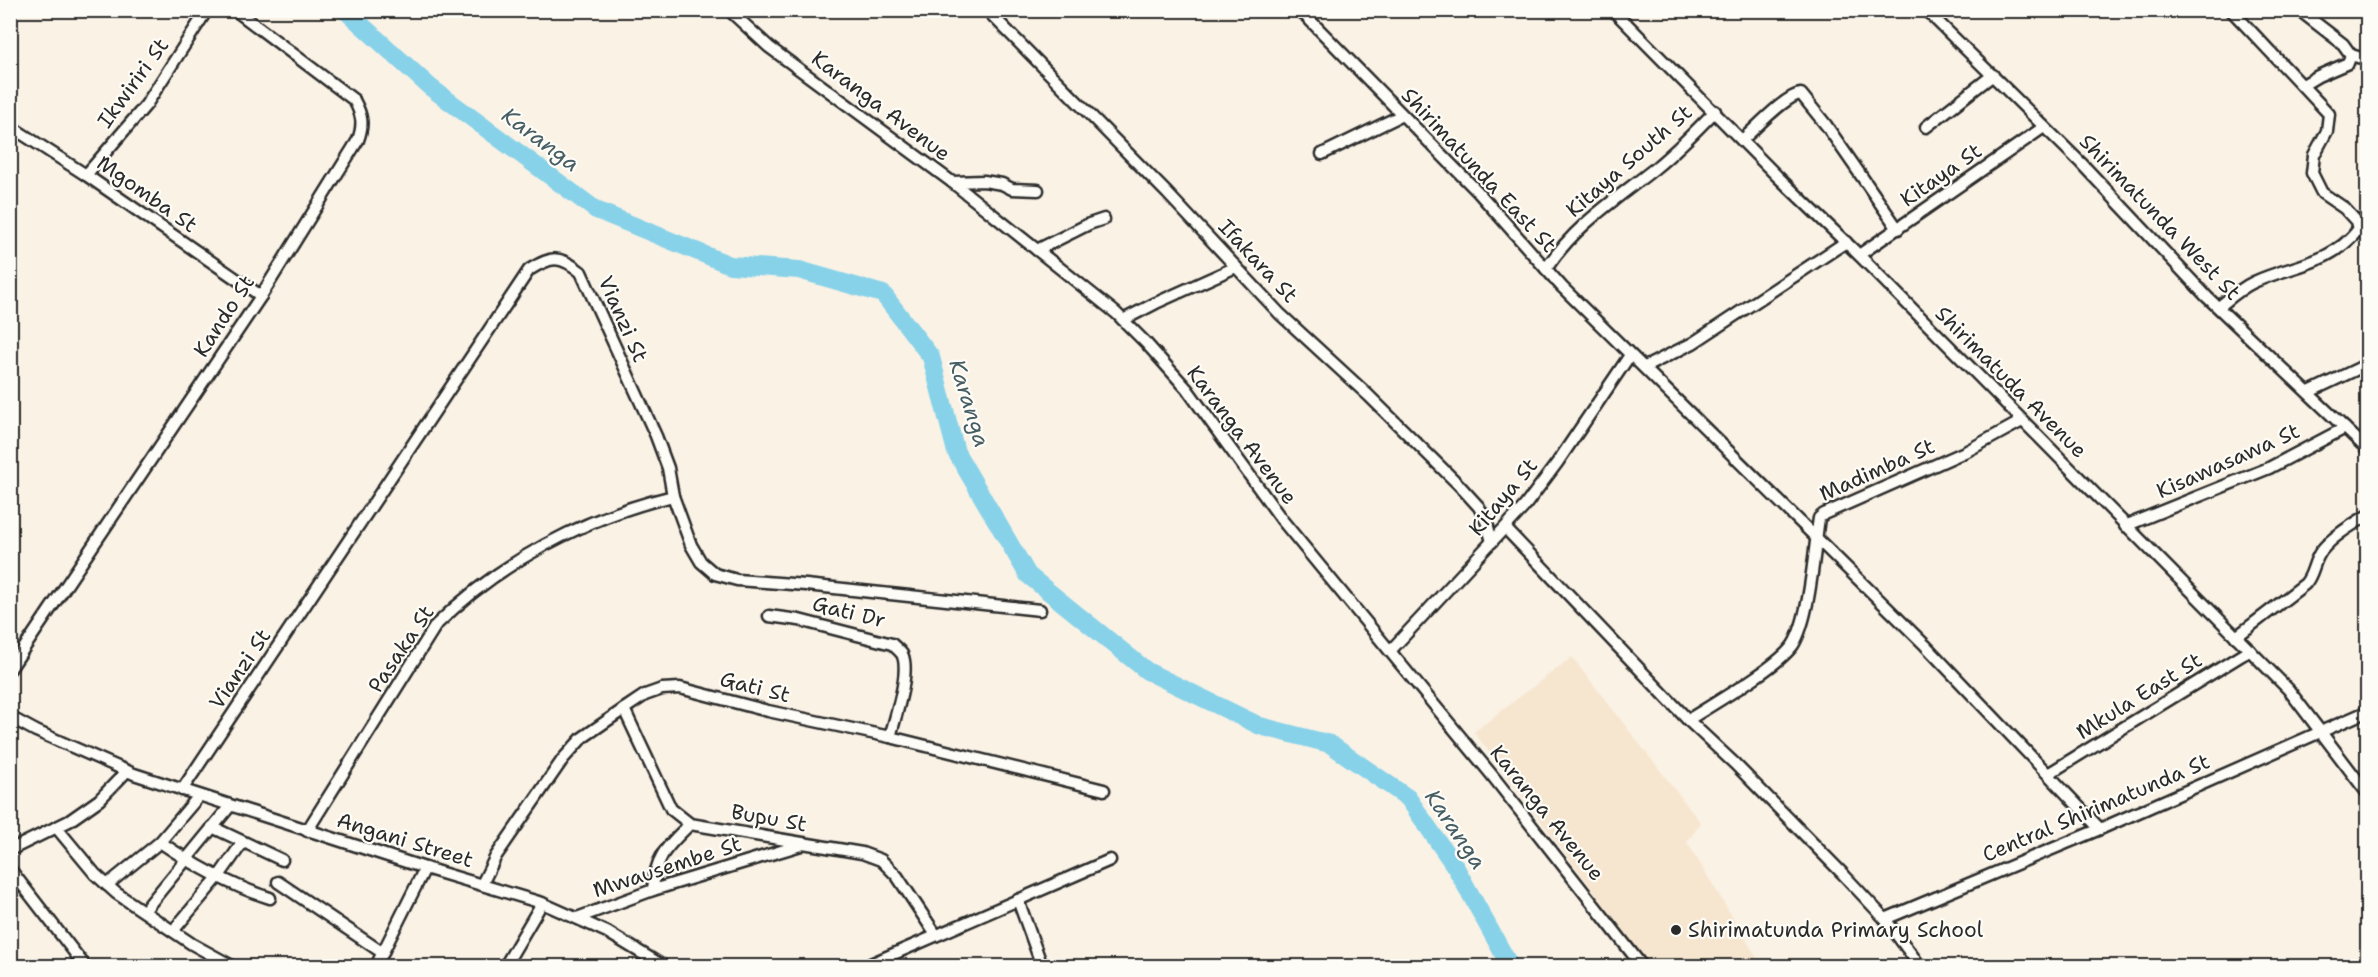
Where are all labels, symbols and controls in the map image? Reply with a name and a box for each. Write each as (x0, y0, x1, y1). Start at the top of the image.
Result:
street label: Ikwiriri St (91, 32, 175, 134)
street label: Karanga Avenue (806, 45, 956, 167)
street label: Shirimatunda East St (1395, 82, 1563, 258)
street label: Kitaya South St (1560, 98, 1698, 224)
water label: Karanga (496, 101, 586, 178)
street label: Shirimatunda West St (2073, 128, 2247, 306)
street label: Kitaya St (1895, 137, 1987, 213)
street label: Mgomba St (91, 149, 203, 239)
street label: Ifakara St (1212, 213, 1304, 309)
street label: Kando St (187, 270, 261, 362)
street label: Vianzi St (592, 272, 654, 366)
street label: Shirimatuda Avenue (1929, 300, 2093, 464)
water label: Karanga (942, 356, 997, 451)
street label: Karanga Avenue (1181, 360, 1303, 510)
street label: Kisawasawa St (2152, 417, 2304, 505)
street label: Madimba St (1815, 432, 1939, 508)
street label: Kitaya St (1462, 452, 1544, 542)
street label: Gati Dr (810, 589, 888, 635)
street label: Pasaka St (362, 600, 440, 698)
street label: Vianzi St (203, 623, 277, 715)
street label: Mkula East St (2071, 646, 2207, 746)
street label: Gati St (717, 665, 793, 709)
street label: Karanga Avenue (1484, 739, 1610, 887)
street label: Central Shirimatunda St (1978, 747, 2214, 869)
water label: Karanga (1418, 784, 1493, 875)
street label: Bupu St (729, 798, 809, 838)
street label: Angani Street (333, 806, 477, 874)
street label: Mwausembe St (589, 830, 745, 904)
place label: Shirimatunda Primary School (1688, 916, 1984, 944)
marker: Shirimatunda Primary School (1669, 923, 1683, 937)

